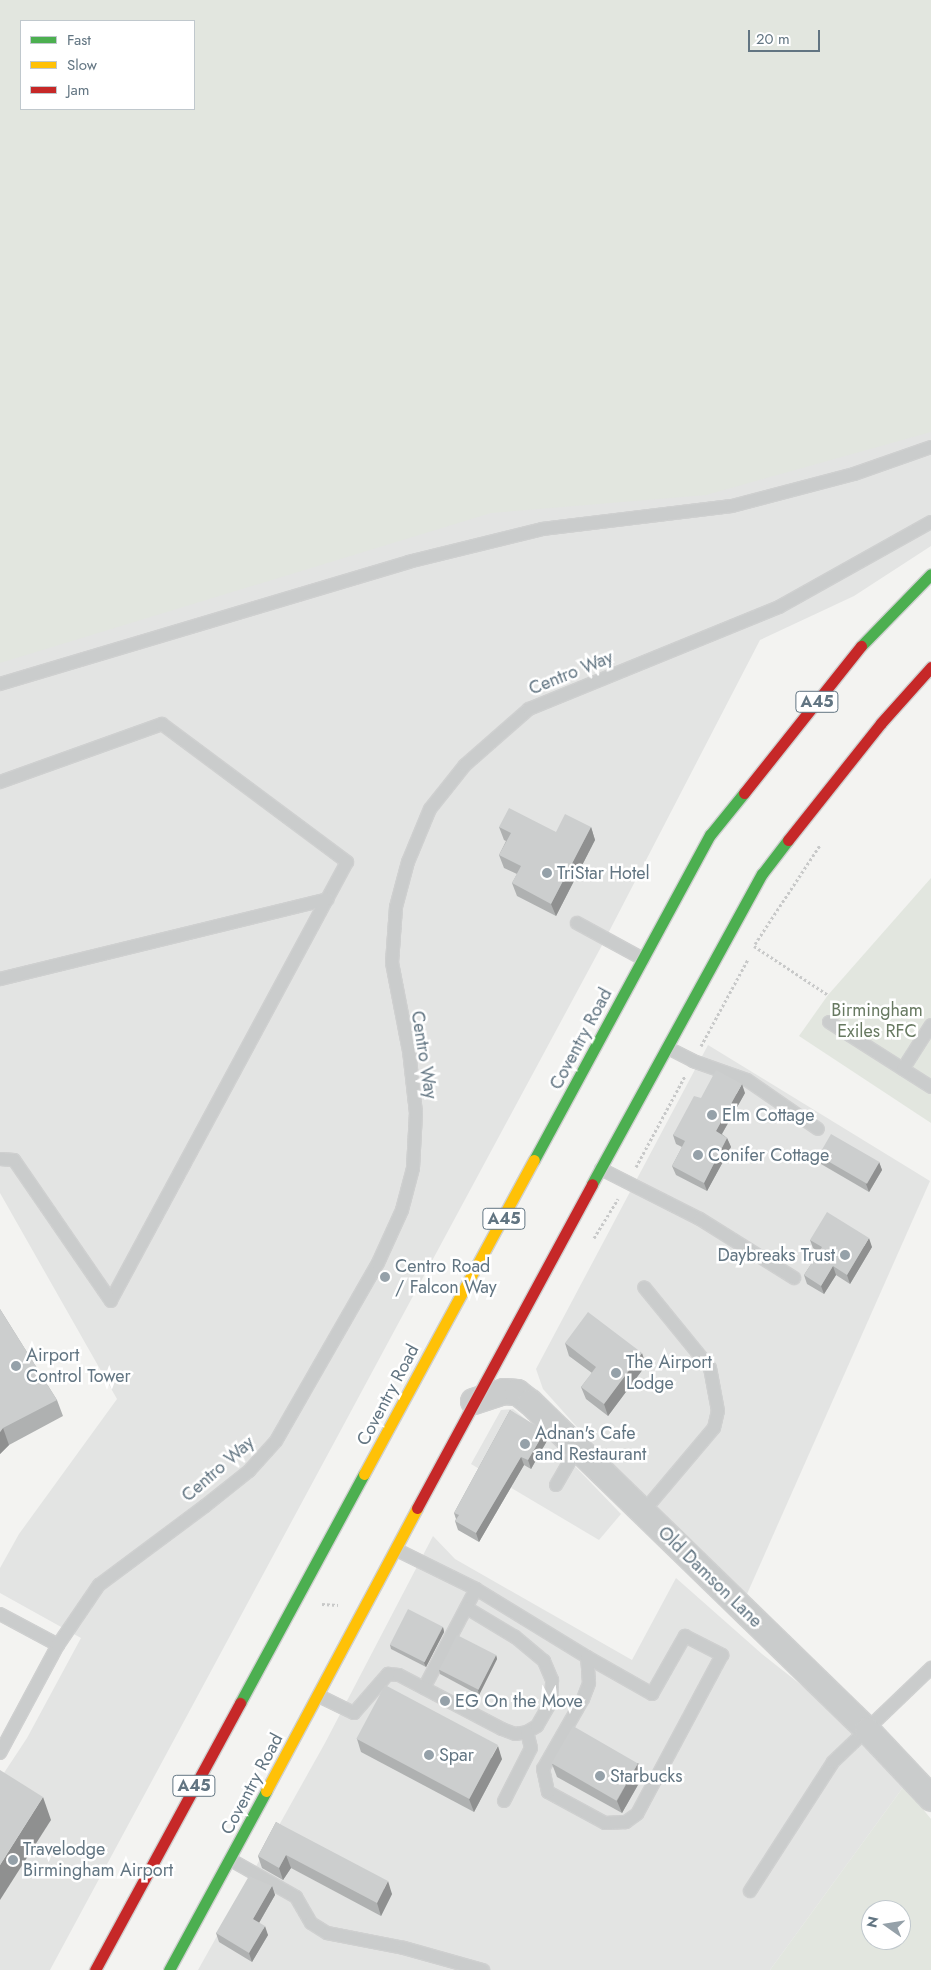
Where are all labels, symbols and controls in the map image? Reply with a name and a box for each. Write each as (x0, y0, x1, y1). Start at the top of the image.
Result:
legend (20, 20, 195, 110)
scale bar (751, 20, 824, 52)
text: 20 m (756, 28, 790, 50)
text: Fast (67, 29, 91, 51)
text: Slow (67, 54, 97, 76)
text: Jam (67, 79, 90, 101)
street label: Centro Way (526, 646, 616, 700)
road number: A45 (794, 689, 840, 716)
place label: TriStar Hotel (557, 862, 650, 884)
marker: TriStar Hotel (541, 867, 553, 879)
street label: Coventry Road (545, 985, 617, 1093)
park label: Birmingham Exiles RFC (831, 1000, 923, 1042)
street label: Centro Way (406, 1009, 442, 1101)
place label: Elm Cottage (722, 1104, 814, 1126)
marker: Elm Cottage (706, 1109, 718, 1121)
place label: Conifer Cottage (708, 1144, 829, 1166)
marker: Conifer Cottage (692, 1149, 704, 1161)
road number: A45 (482, 1206, 526, 1232)
place label: Daybreaks Trust (717, 1244, 835, 1266)
marker: Daybreaks Trust (839, 1249, 851, 1261)
place label: Centro Road / Falcon Way (395, 1256, 497, 1298)
marker: Centro Road / Falcon Way (379, 1271, 391, 1283)
street label: Coventry Road (352, 1341, 424, 1449)
place label: Airport Control Tower (26, 1345, 131, 1388)
place label: The Airport Lodge (626, 1352, 712, 1395)
marker: Airport Control Tower (10, 1360, 22, 1372)
marker: The Airport Lodge (610, 1367, 622, 1379)
place label: Adnan's Cafe and Restaurant (535, 1423, 646, 1466)
street label: Centro Way (177, 1432, 259, 1506)
marker: Adnan's Cafe and Restaurant (519, 1438, 531, 1450)
street label: Old Damson Lane (653, 1522, 767, 1632)
place label: EG On the Move (455, 1690, 583, 1712)
marker: EG On the Move (439, 1695, 451, 1707)
street label: Coventry Road (216, 1730, 288, 1838)
place label: Spar (439, 1744, 474, 1766)
marker: Spar (423, 1749, 435, 1761)
place label: Starbucks (610, 1765, 683, 1787)
marker: Starbucks (594, 1770, 606, 1782)
road number: A45 (172, 1772, 216, 1800)
place label: Travelodge Birmingham Airport (23, 1839, 173, 1882)
marker: Travelodge Birmingham Airport (7, 1854, 19, 1866)
north arrow (861, 1900, 911, 1950)
text: N (861, 1914, 883, 1930)

